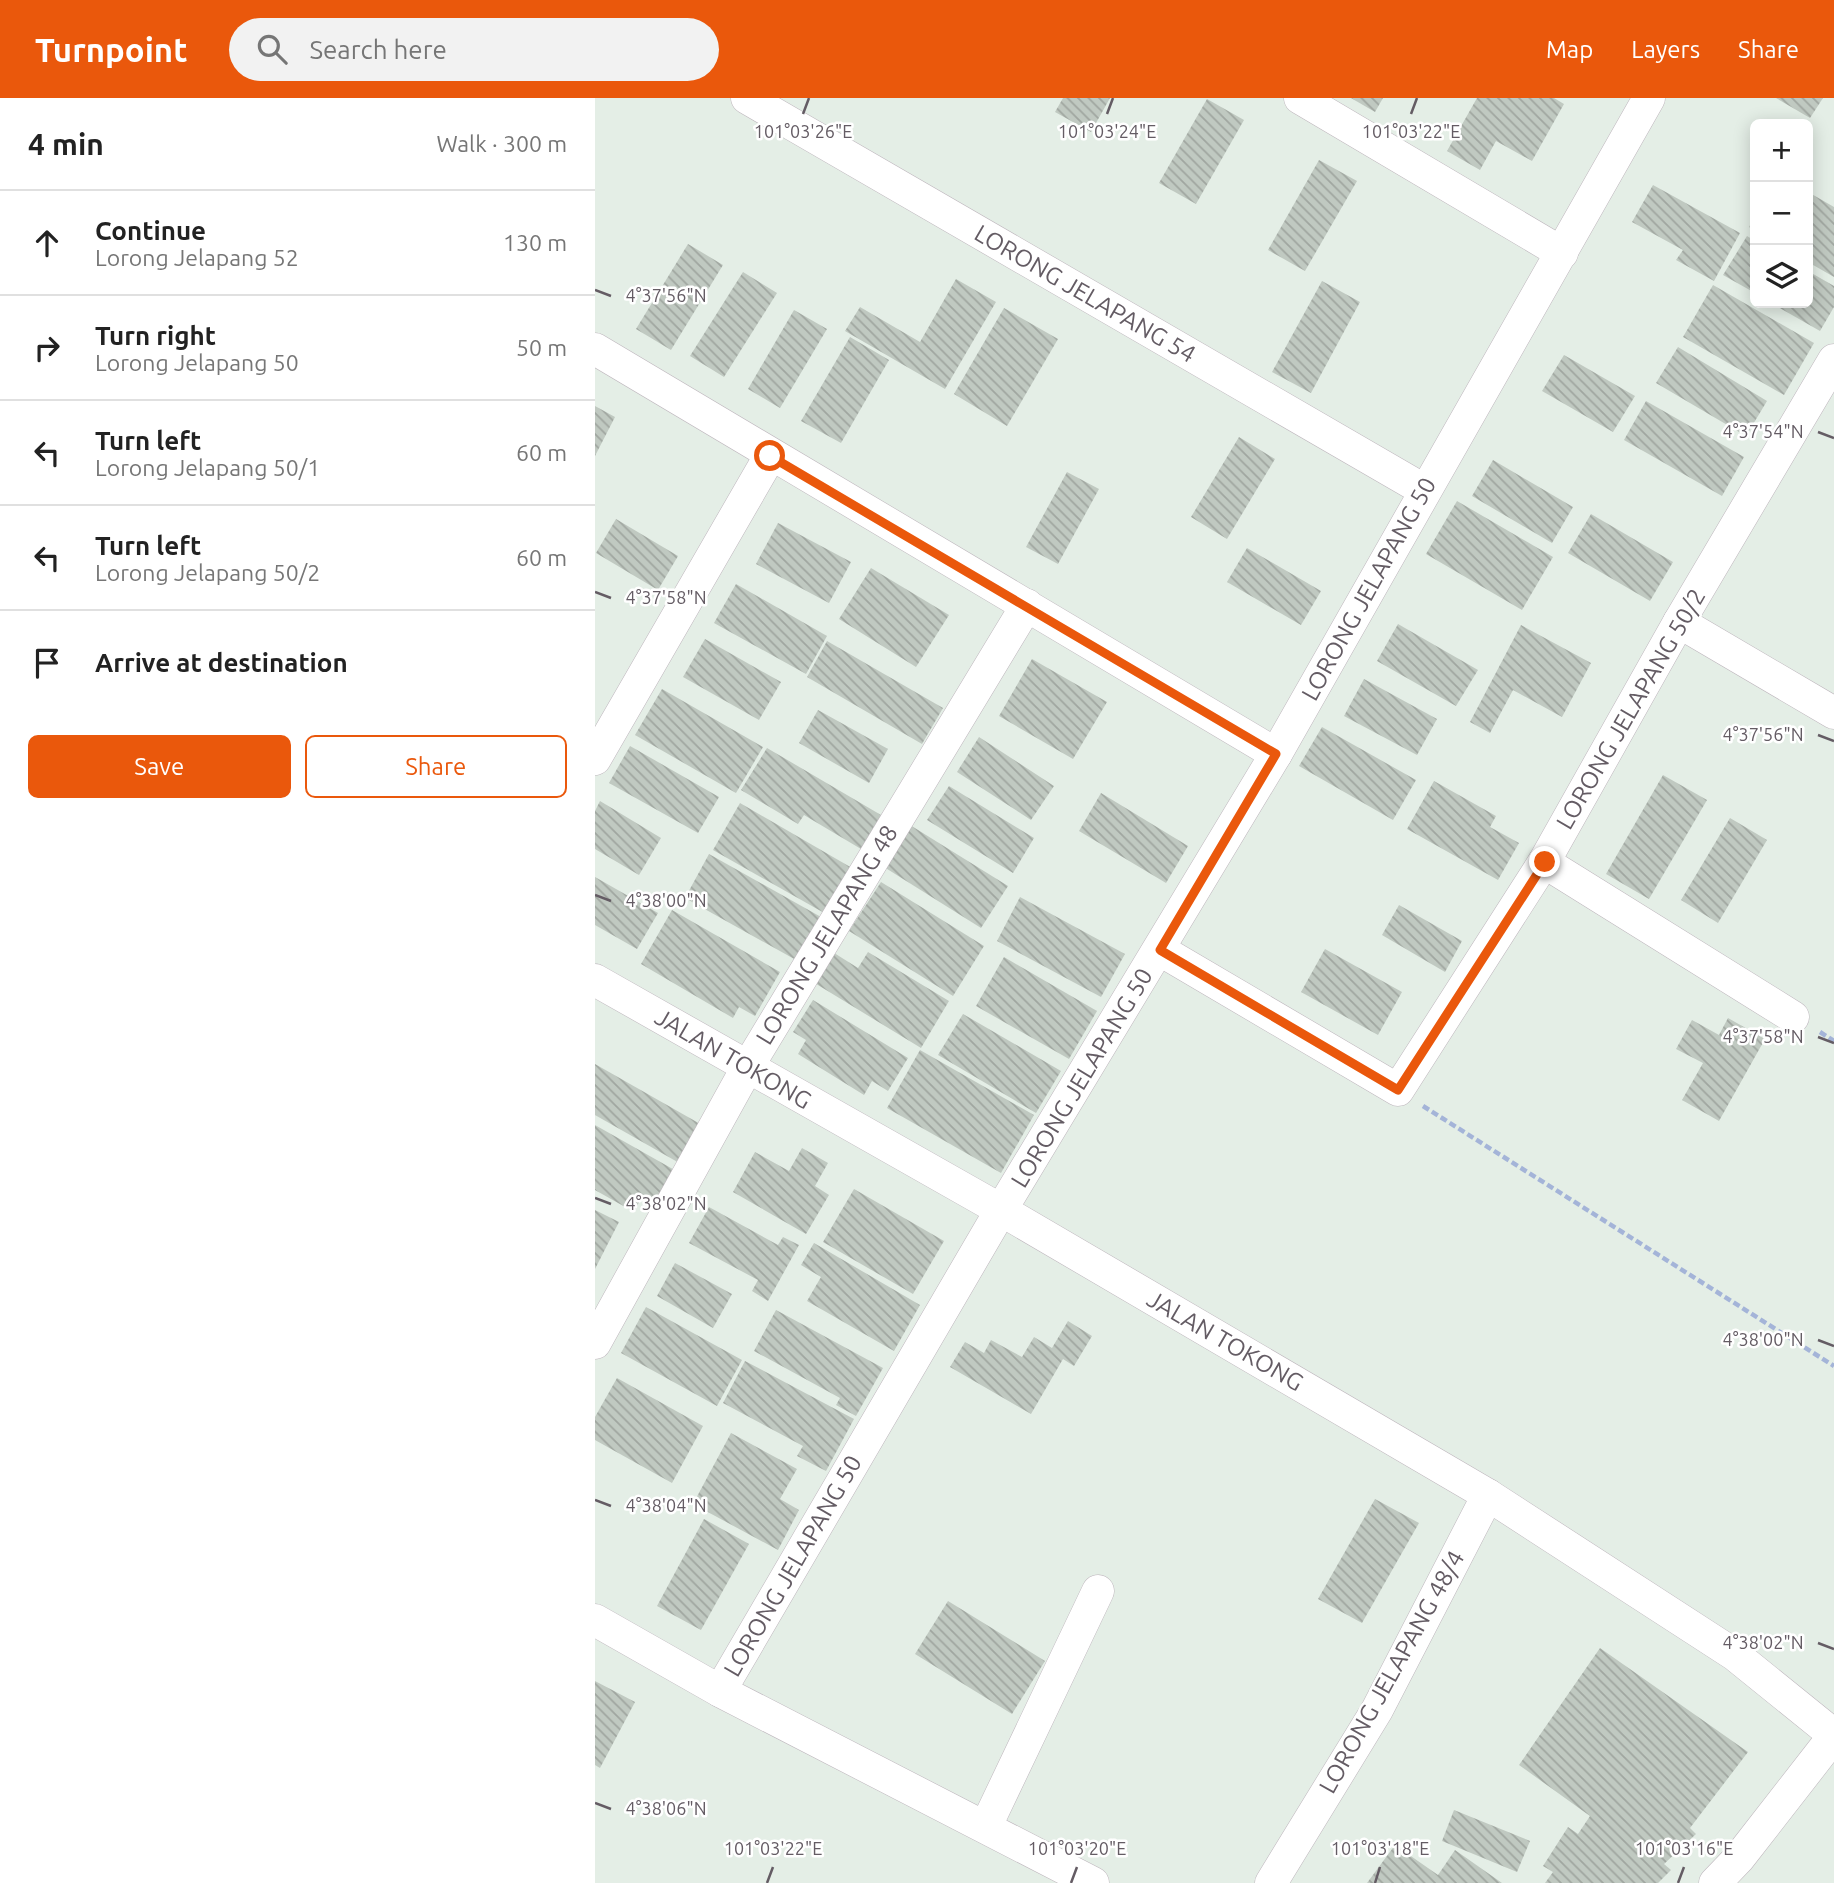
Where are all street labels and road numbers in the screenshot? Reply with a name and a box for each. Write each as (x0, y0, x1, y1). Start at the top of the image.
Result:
street label: LORONG JELAPANG 54 (970, 219, 1200, 368)
street label: LORONG JELAPANG 50 (1296, 473, 1441, 705)
street label: LORONG JELAPANG 50/2 (1551, 584, 1710, 834)
street label: LORONG JELAPANG 48 (750, 820, 903, 1049)
street label: LORONG JELAPANG 50 (1005, 963, 1158, 1192)
street label: JALAN TOKONG (650, 1003, 816, 1114)
street label: JALAN TOKONG (1142, 1285, 1308, 1396)
street label: LORONG JELAPANG 50 (718, 1451, 867, 1681)
street label: LORONG JELAPANG 48/4 (1314, 1546, 1470, 1798)

